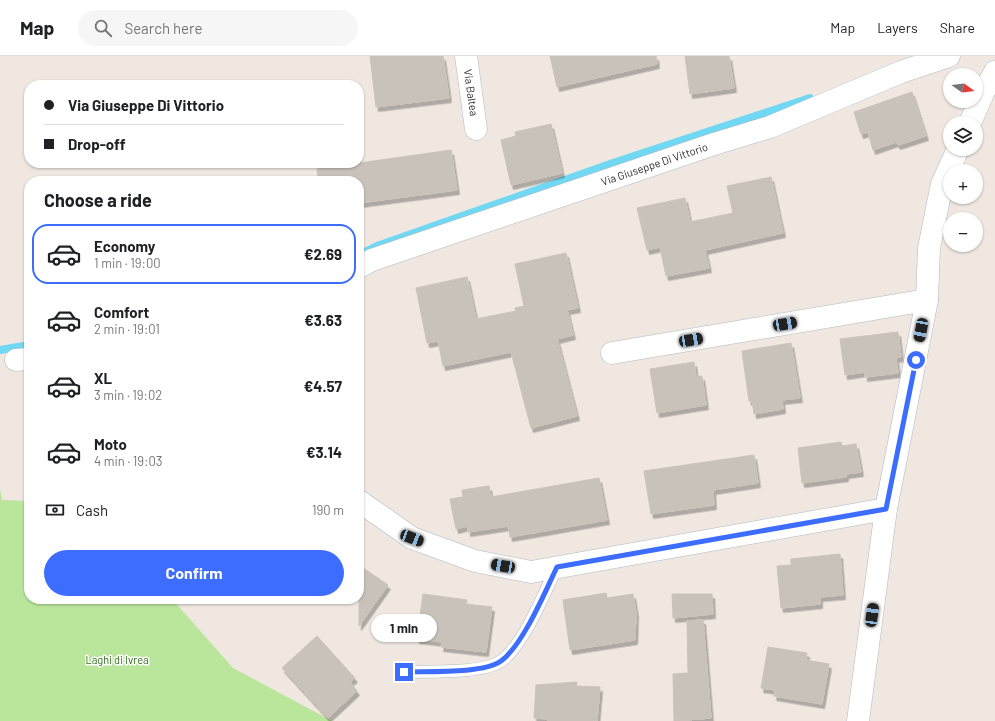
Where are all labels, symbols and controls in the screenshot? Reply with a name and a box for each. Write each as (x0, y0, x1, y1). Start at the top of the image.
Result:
search box (78, 10, 358, 46)
text: Map (20, 16, 54, 39)
icon: search (92, 17, 114, 39)
text: Search here (124, 19, 202, 37)
text: Map (830, 19, 855, 36)
text: Layers (877, 19, 918, 36)
text: Share (940, 19, 975, 36)
street label: Via Baltea (462, 68, 481, 117)
north arrow (943, 68, 983, 108)
map controls (943, 68, 983, 252)
text: Via Giuseppe Di Vittorio (68, 96, 224, 114)
button: layers (943, 116, 983, 156)
text: Drop-off (68, 135, 126, 153)
street label: Via Giuseppe Di Vittorio (599, 140, 709, 188)
button: + (943, 164, 983, 204)
text: Choose a ride (44, 189, 152, 211)
button: − (943, 212, 983, 252)
icon: car (46, 236, 82, 272)
text: Economy (94, 237, 155, 255)
text: €2.69 (304, 245, 342, 263)
text: 1 min · 19:00 (94, 255, 161, 271)
icon: car (46, 302, 82, 338)
text: Comfort (94, 303, 149, 321)
text: €3.63 (304, 311, 342, 329)
car (772, 316, 798, 332)
car (913, 317, 929, 343)
text: 2 min · 19:01 (94, 321, 160, 337)
car (678, 332, 704, 348)
route start (907, 351, 925, 369)
icon: car (46, 368, 82, 404)
text: XL (94, 369, 112, 387)
text: €4.57 (304, 377, 342, 395)
text: 3 min · 19:02 (94, 387, 162, 403)
icon: car (46, 434, 82, 470)
text: Moto (94, 435, 127, 453)
text: €3.14 (306, 443, 342, 461)
text: 4 min · 19:03 (94, 453, 163, 469)
icon: cash (44, 499, 66, 521)
text: Cash (76, 501, 108, 519)
text: 190 m (312, 502, 344, 518)
car (399, 528, 425, 548)
button: Confirm (44, 550, 344, 596)
car (490, 558, 516, 574)
car (864, 602, 880, 628)
callout: 1 min (371, 614, 437, 642)
text: 1 min (390, 620, 418, 636)
park label: Laghi di Ivrea (85, 653, 149, 666)
route end (395, 663, 413, 681)

